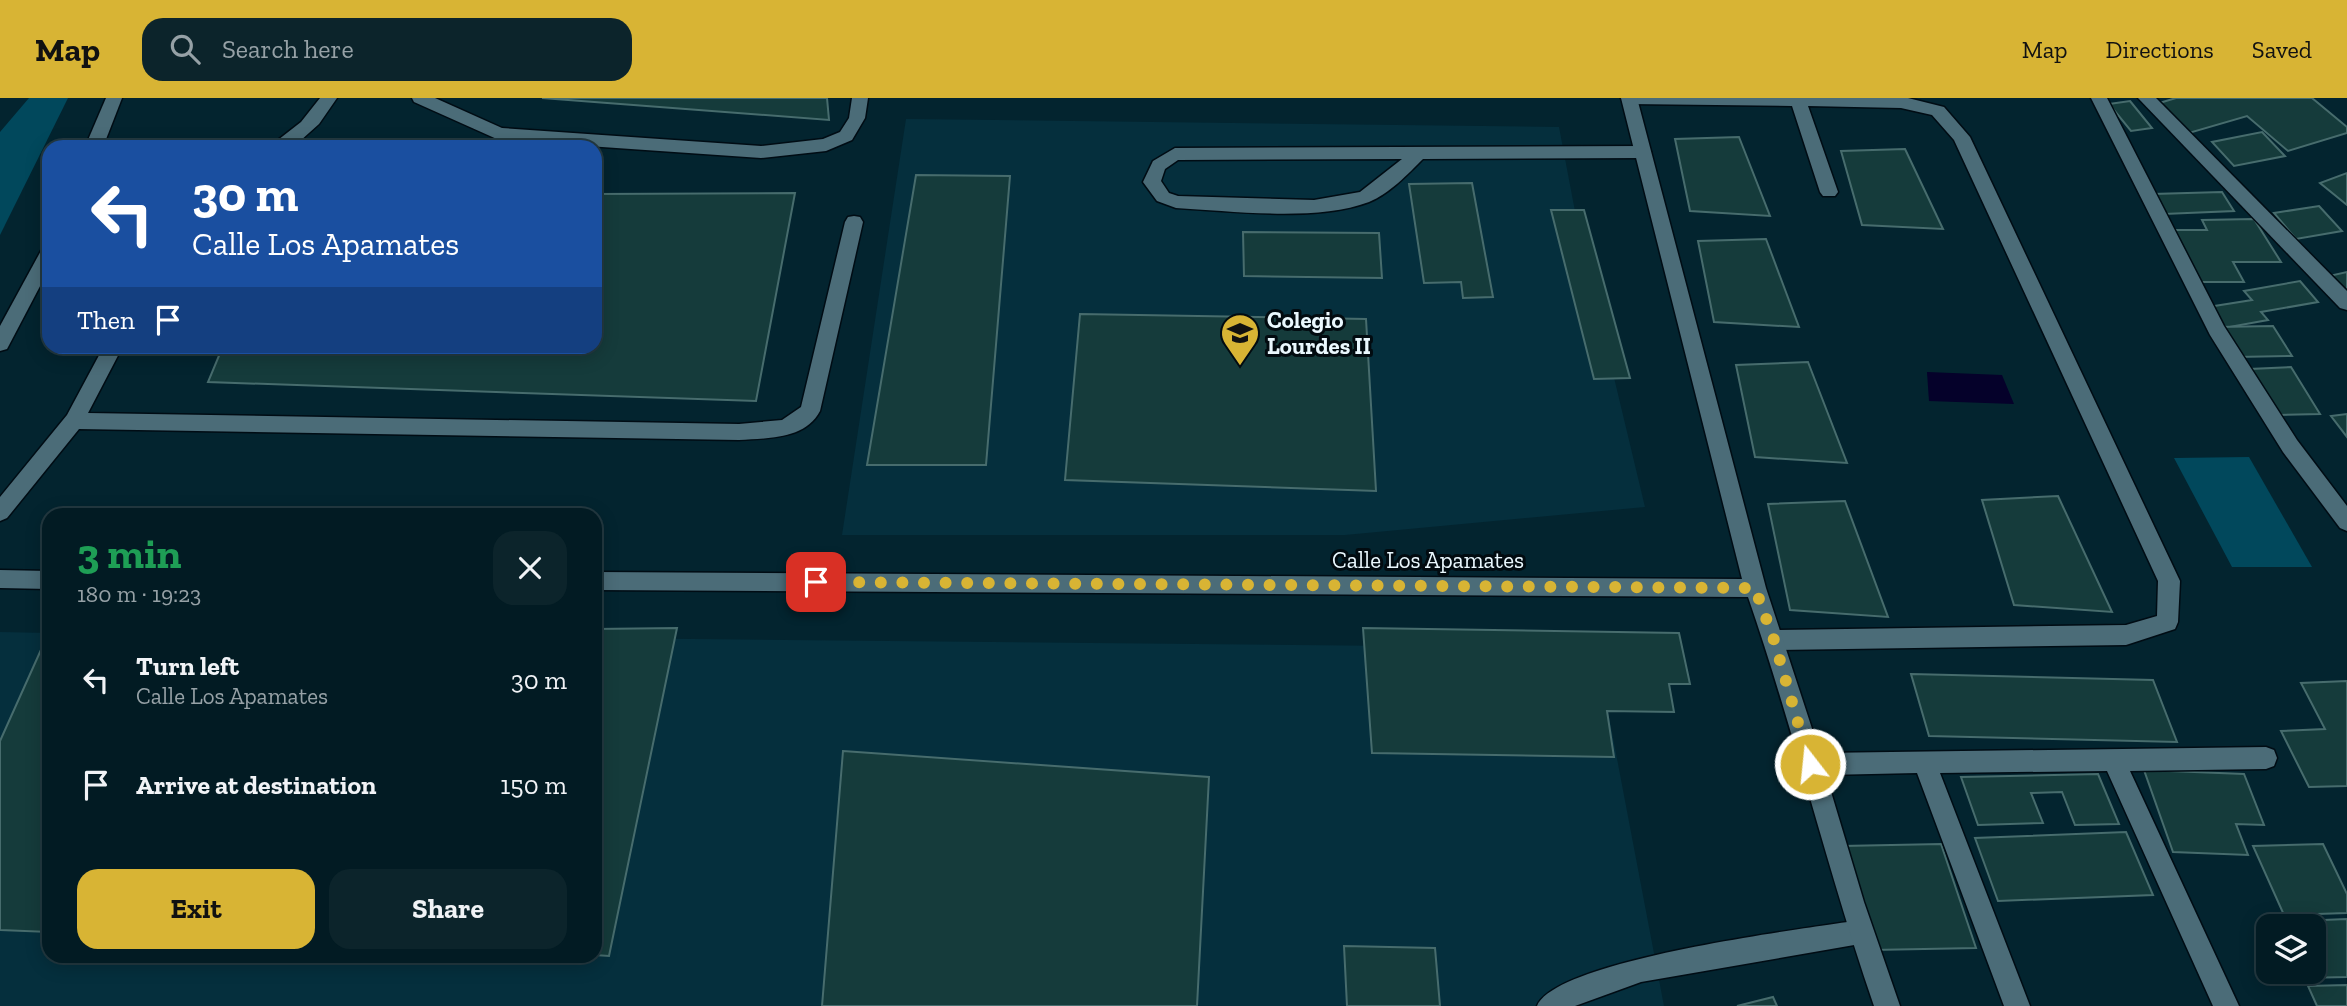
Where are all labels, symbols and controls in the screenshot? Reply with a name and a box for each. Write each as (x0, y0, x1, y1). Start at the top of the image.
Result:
search box (142, 18, 632, 81)
text: Map (35, 30, 100, 69)
icon: search (166, 30, 204, 68)
text: Search here (222, 33, 354, 65)
text: Map (2022, 35, 2068, 64)
text: Directions (2106, 35, 2214, 64)
text: Saved (2252, 35, 2312, 64)
text: 30 m (192, 165, 298, 224)
icon: left (77, 168, 168, 259)
text: Calle Los Apamates (192, 225, 459, 263)
icon: arrive (149, 301, 187, 339)
text: Then (77, 304, 135, 336)
place label: Colegio Lourdes II (1267, 306, 1371, 360)
school or university icon: Colegio Lourdes II (1219, 312, 1261, 367)
text: 3 min (77, 528, 182, 579)
button: close (493, 531, 567, 605)
street label: Calle Los Apamates (1332, 546, 1524, 574)
pin (786, 552, 846, 612)
icon: arrive (797, 563, 835, 601)
text: 180 m · 19:23 (77, 580, 201, 608)
text: Turn left (136, 650, 239, 682)
icon: left (77, 661, 115, 699)
text: 30 m (511, 664, 567, 696)
text: Calle Los Apamates (136, 682, 328, 710)
position arrow (1773, 727, 1847, 801)
icon: arrive (77, 766, 115, 804)
text: Arrive at destination (136, 769, 376, 801)
text: 150 m (500, 769, 567, 801)
button: Exit (77, 869, 315, 949)
button: Share (329, 869, 567, 949)
map controls (2256, 914, 2326, 984)
button: layers (2256, 914, 2326, 984)

